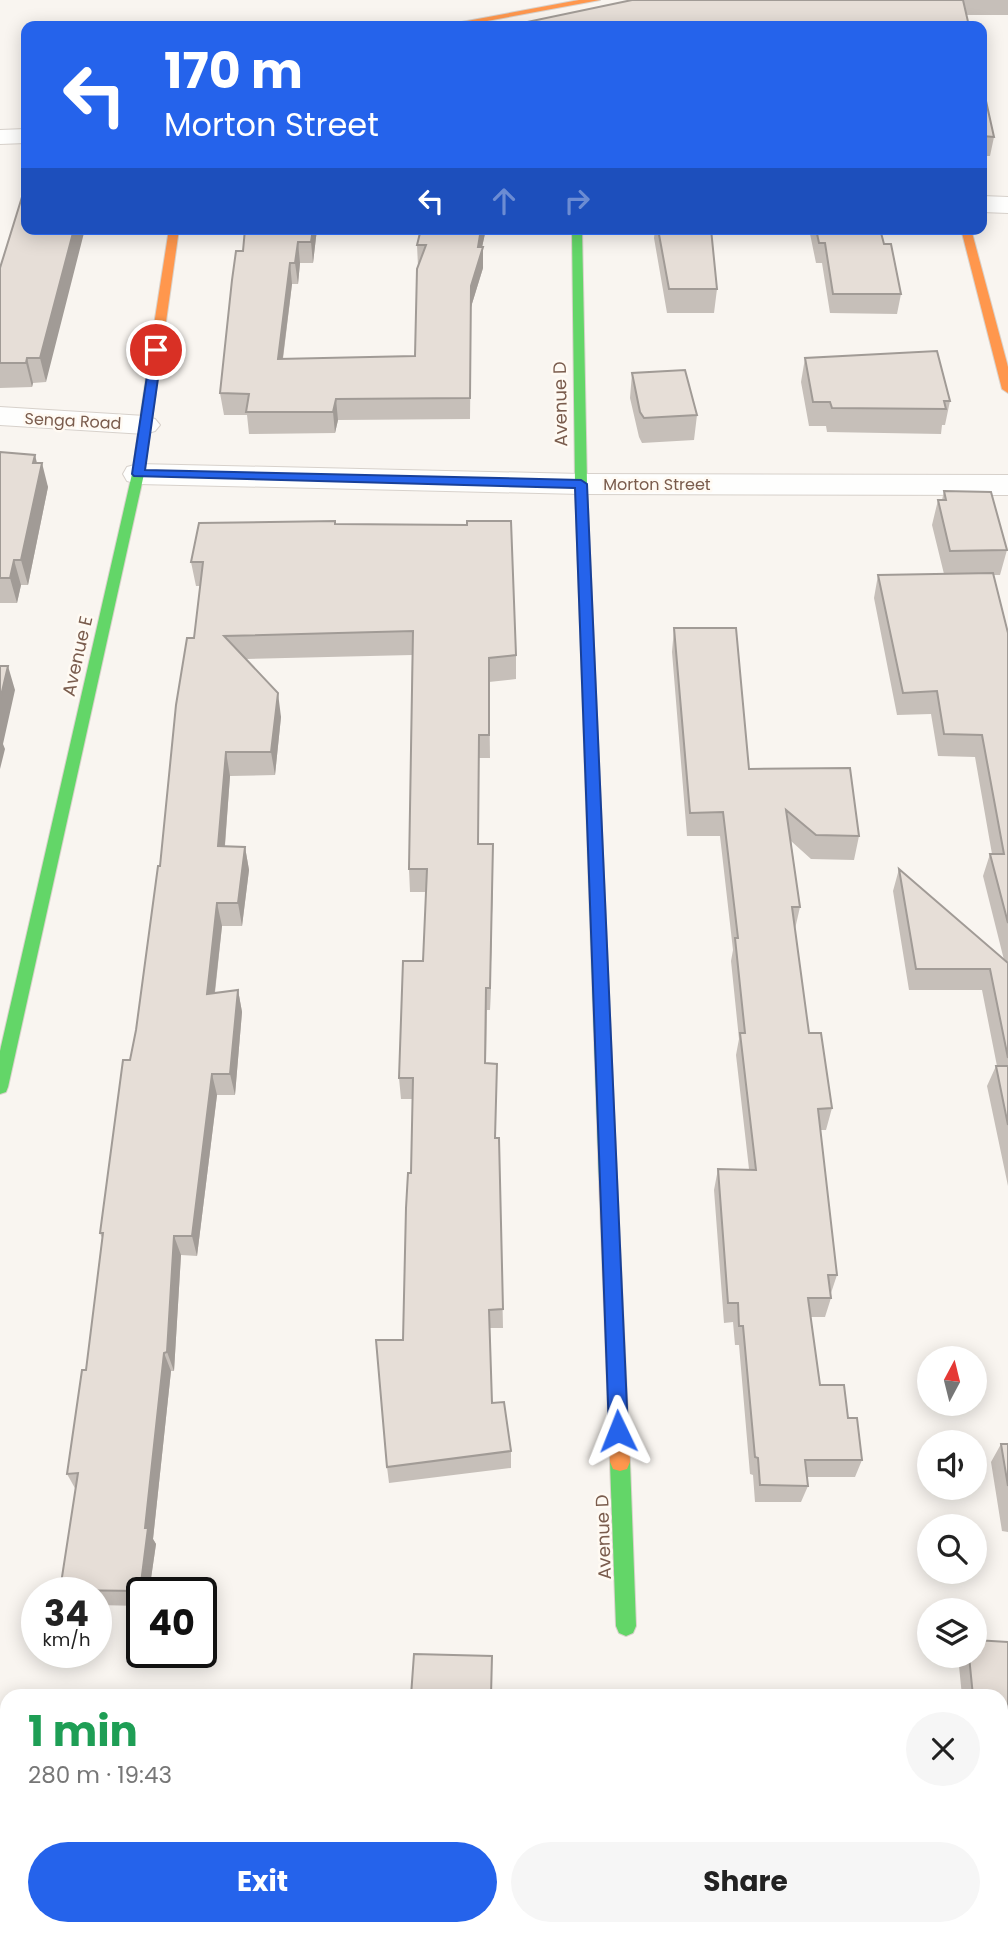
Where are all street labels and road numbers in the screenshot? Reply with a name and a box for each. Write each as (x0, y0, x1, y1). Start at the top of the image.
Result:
street label: Avenue D (547, 361, 573, 447)
street label: Senga Road (24, 407, 122, 435)
street label: Morton Street (603, 473, 711, 496)
street label: Avenue E (56, 613, 98, 699)
street label: Avenue D (589, 1494, 617, 1580)

